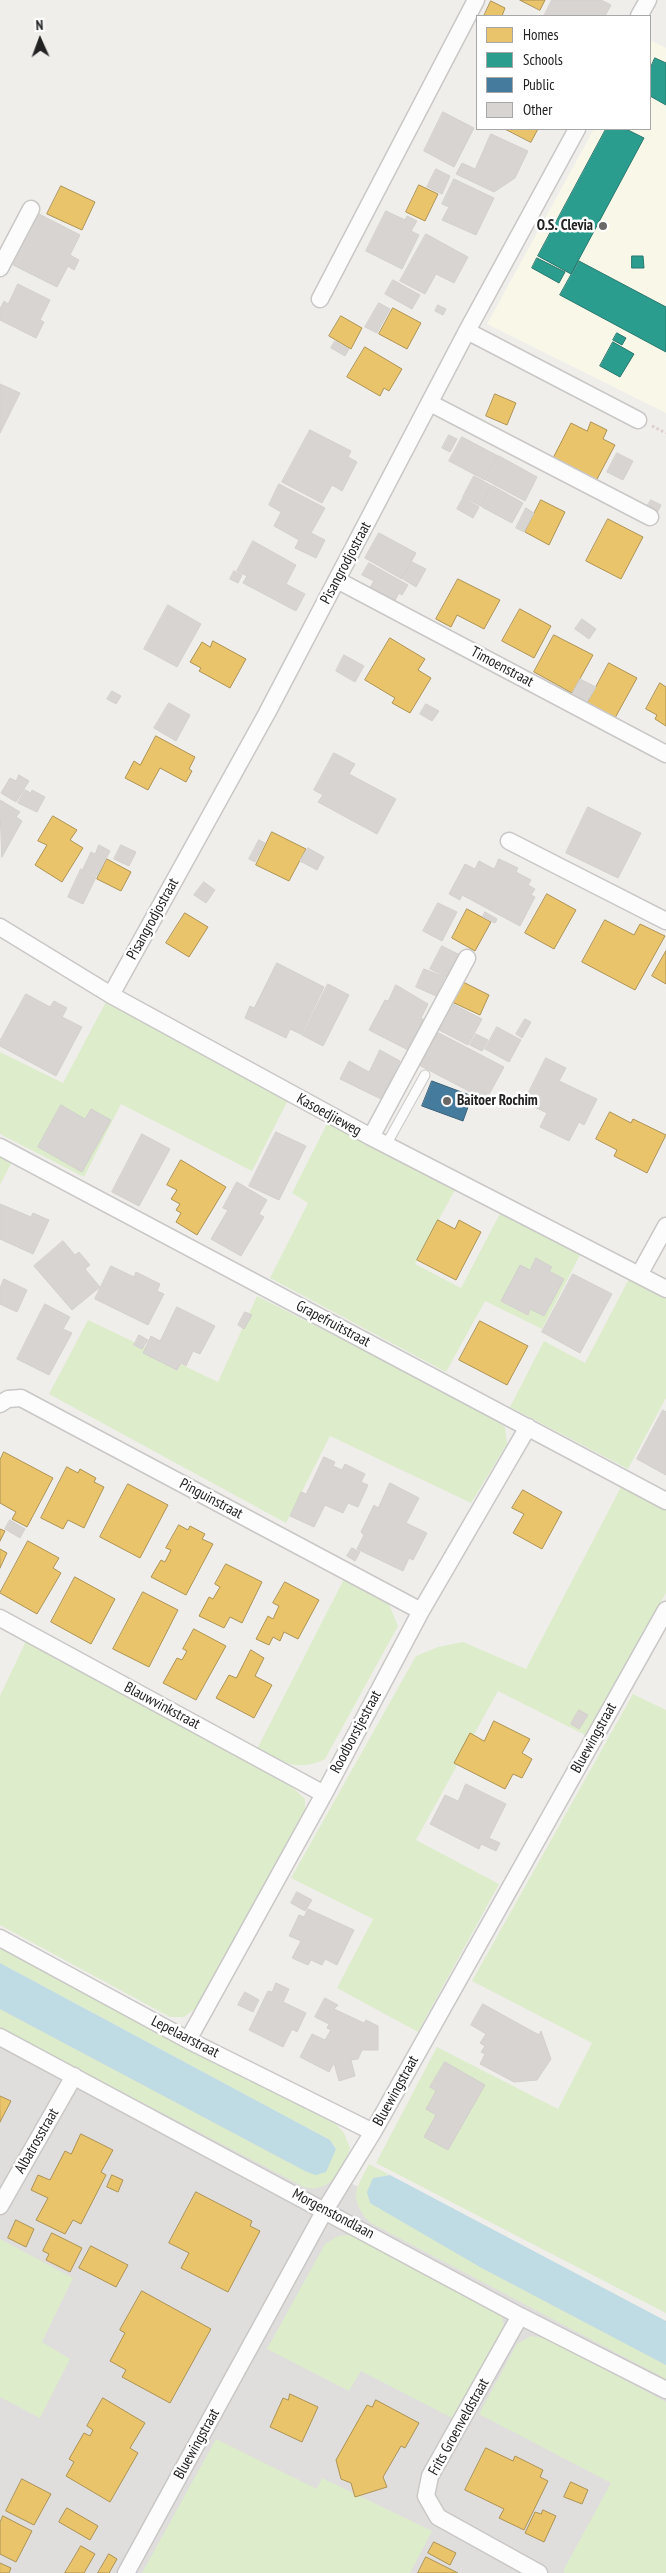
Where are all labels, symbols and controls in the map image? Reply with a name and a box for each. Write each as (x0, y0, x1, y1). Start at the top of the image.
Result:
north arrow (15, 15, 65, 65)
legend (476, 15, 651, 130)
text: N (35, 16, 44, 34)
text: Homes (523, 25, 559, 44)
text: Schools (523, 50, 563, 69)
text: Public (523, 75, 554, 94)
text: Other (523, 100, 552, 119)
place label: O.S. Clevia (537, 217, 593, 235)
marker: O.S. Clevia (597, 220, 609, 232)
street label: Pisangrodjostraat (317, 519, 375, 607)
street label: Timoenstraat (468, 643, 536, 691)
street label: Pisangrodjostraat (123, 875, 183, 963)
street label: Kasoedjieweg (294, 1090, 364, 1140)
place label: Baitoer Rochim (457, 1092, 538, 1110)
marker: Baitoer Rochim (441, 1095, 453, 1107)
street label: Grapefruitstraat (293, 1297, 373, 1351)
street label: Pinguinstraat (176, 1475, 246, 1523)
street label: Blauwvinkstraat (121, 1679, 203, 1733)
street label: Roodborstjestraat (327, 1688, 385, 1776)
street label: Bluewingstraat (567, 1700, 621, 1776)
street label: Lepelaarstraat (148, 2012, 222, 2062)
street label: Bluewingstraat (369, 2053, 423, 2129)
street label: Albatrosstraat (11, 2105, 63, 2177)
street label: Morgenstondlaan (289, 2185, 377, 2243)
street label: Frits Groenveldstraat (425, 2375, 493, 2479)
street label: Bluewingstraat (170, 2406, 224, 2482)

